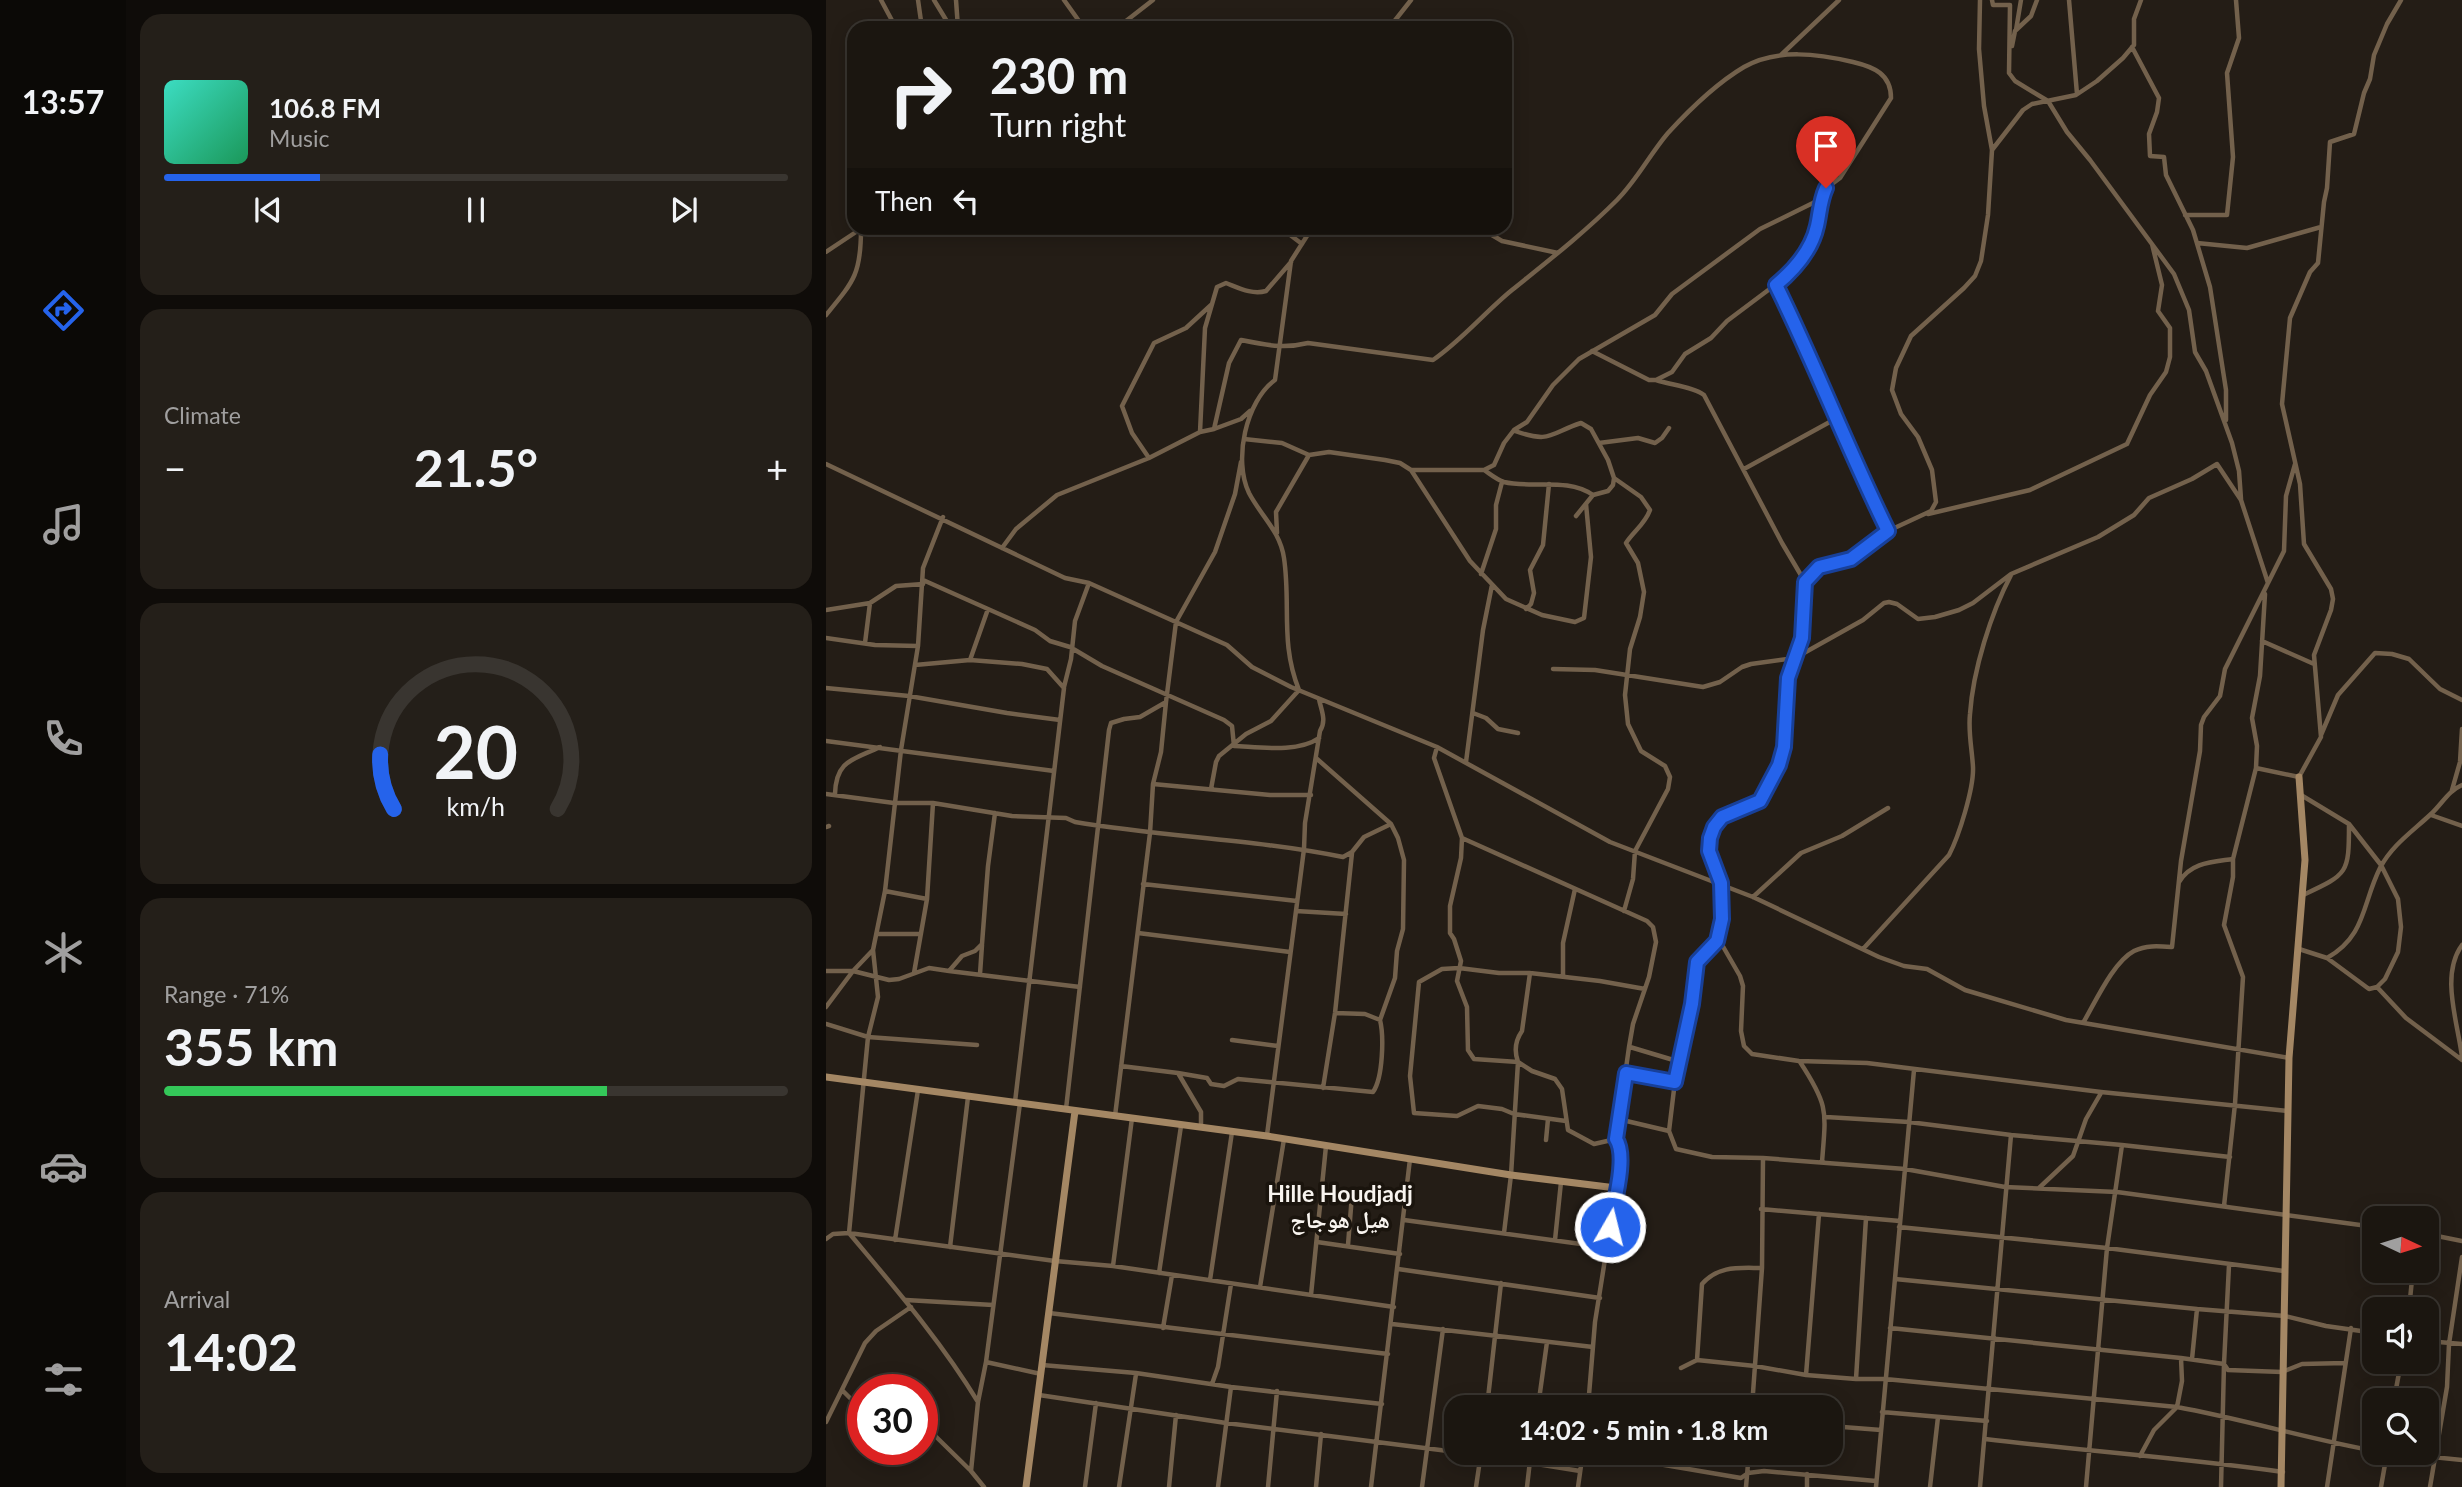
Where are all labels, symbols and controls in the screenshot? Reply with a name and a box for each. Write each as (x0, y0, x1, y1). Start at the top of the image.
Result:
text: 230 m (990, 46, 1128, 104)
icon: right (875, 49, 966, 140)
text: 13:57 (22, 82, 104, 121)
text: 106.8 FM (269, 92, 381, 124)
text: Turn right (990, 105, 1126, 144)
pin (1796, 116, 1856, 188)
text: Music (269, 124, 329, 152)
icon: arrive (1807, 127, 1845, 165)
icon: left (947, 182, 985, 220)
text: Then (875, 185, 933, 217)
icon: previous (249, 191, 287, 229)
icon: pause (457, 191, 495, 229)
icon: next (665, 191, 703, 229)
icon: directions (39, 286, 88, 335)
text: Climate (164, 401, 241, 429)
text: 21.5° (414, 436, 538, 498)
text: − (164, 445, 186, 491)
text: + (766, 445, 788, 491)
icon: music (39, 500, 88, 549)
text: 20 (434, 708, 518, 796)
icon: phone (39, 714, 88, 763)
text: km/h (447, 791, 505, 821)
icon: climate (39, 928, 88, 977)
text: Range · 71% (164, 980, 289, 1008)
text: 355 km (164, 1015, 338, 1077)
icon: car (39, 1142, 88, 1191)
district label: Hille Houdjadj هيل هوجاج (1267, 1179, 1413, 1235)
position arrow (1573, 1190, 1647, 1264)
north arrow (2362, 1206, 2440, 1283)
map controls (2362, 1206, 2439, 1465)
text: Arrival (164, 1285, 230, 1313)
button: sound (2362, 1297, 2439, 1374)
text: 14:02 (164, 1320, 298, 1382)
icon: filters (39, 1355, 88, 1404)
speed limit sign: 30 (847, 1374, 938, 1465)
button: search (2362, 1388, 2439, 1465)
text: 14:02 · 5 min · 1.8 km (1519, 1414, 1768, 1446)

